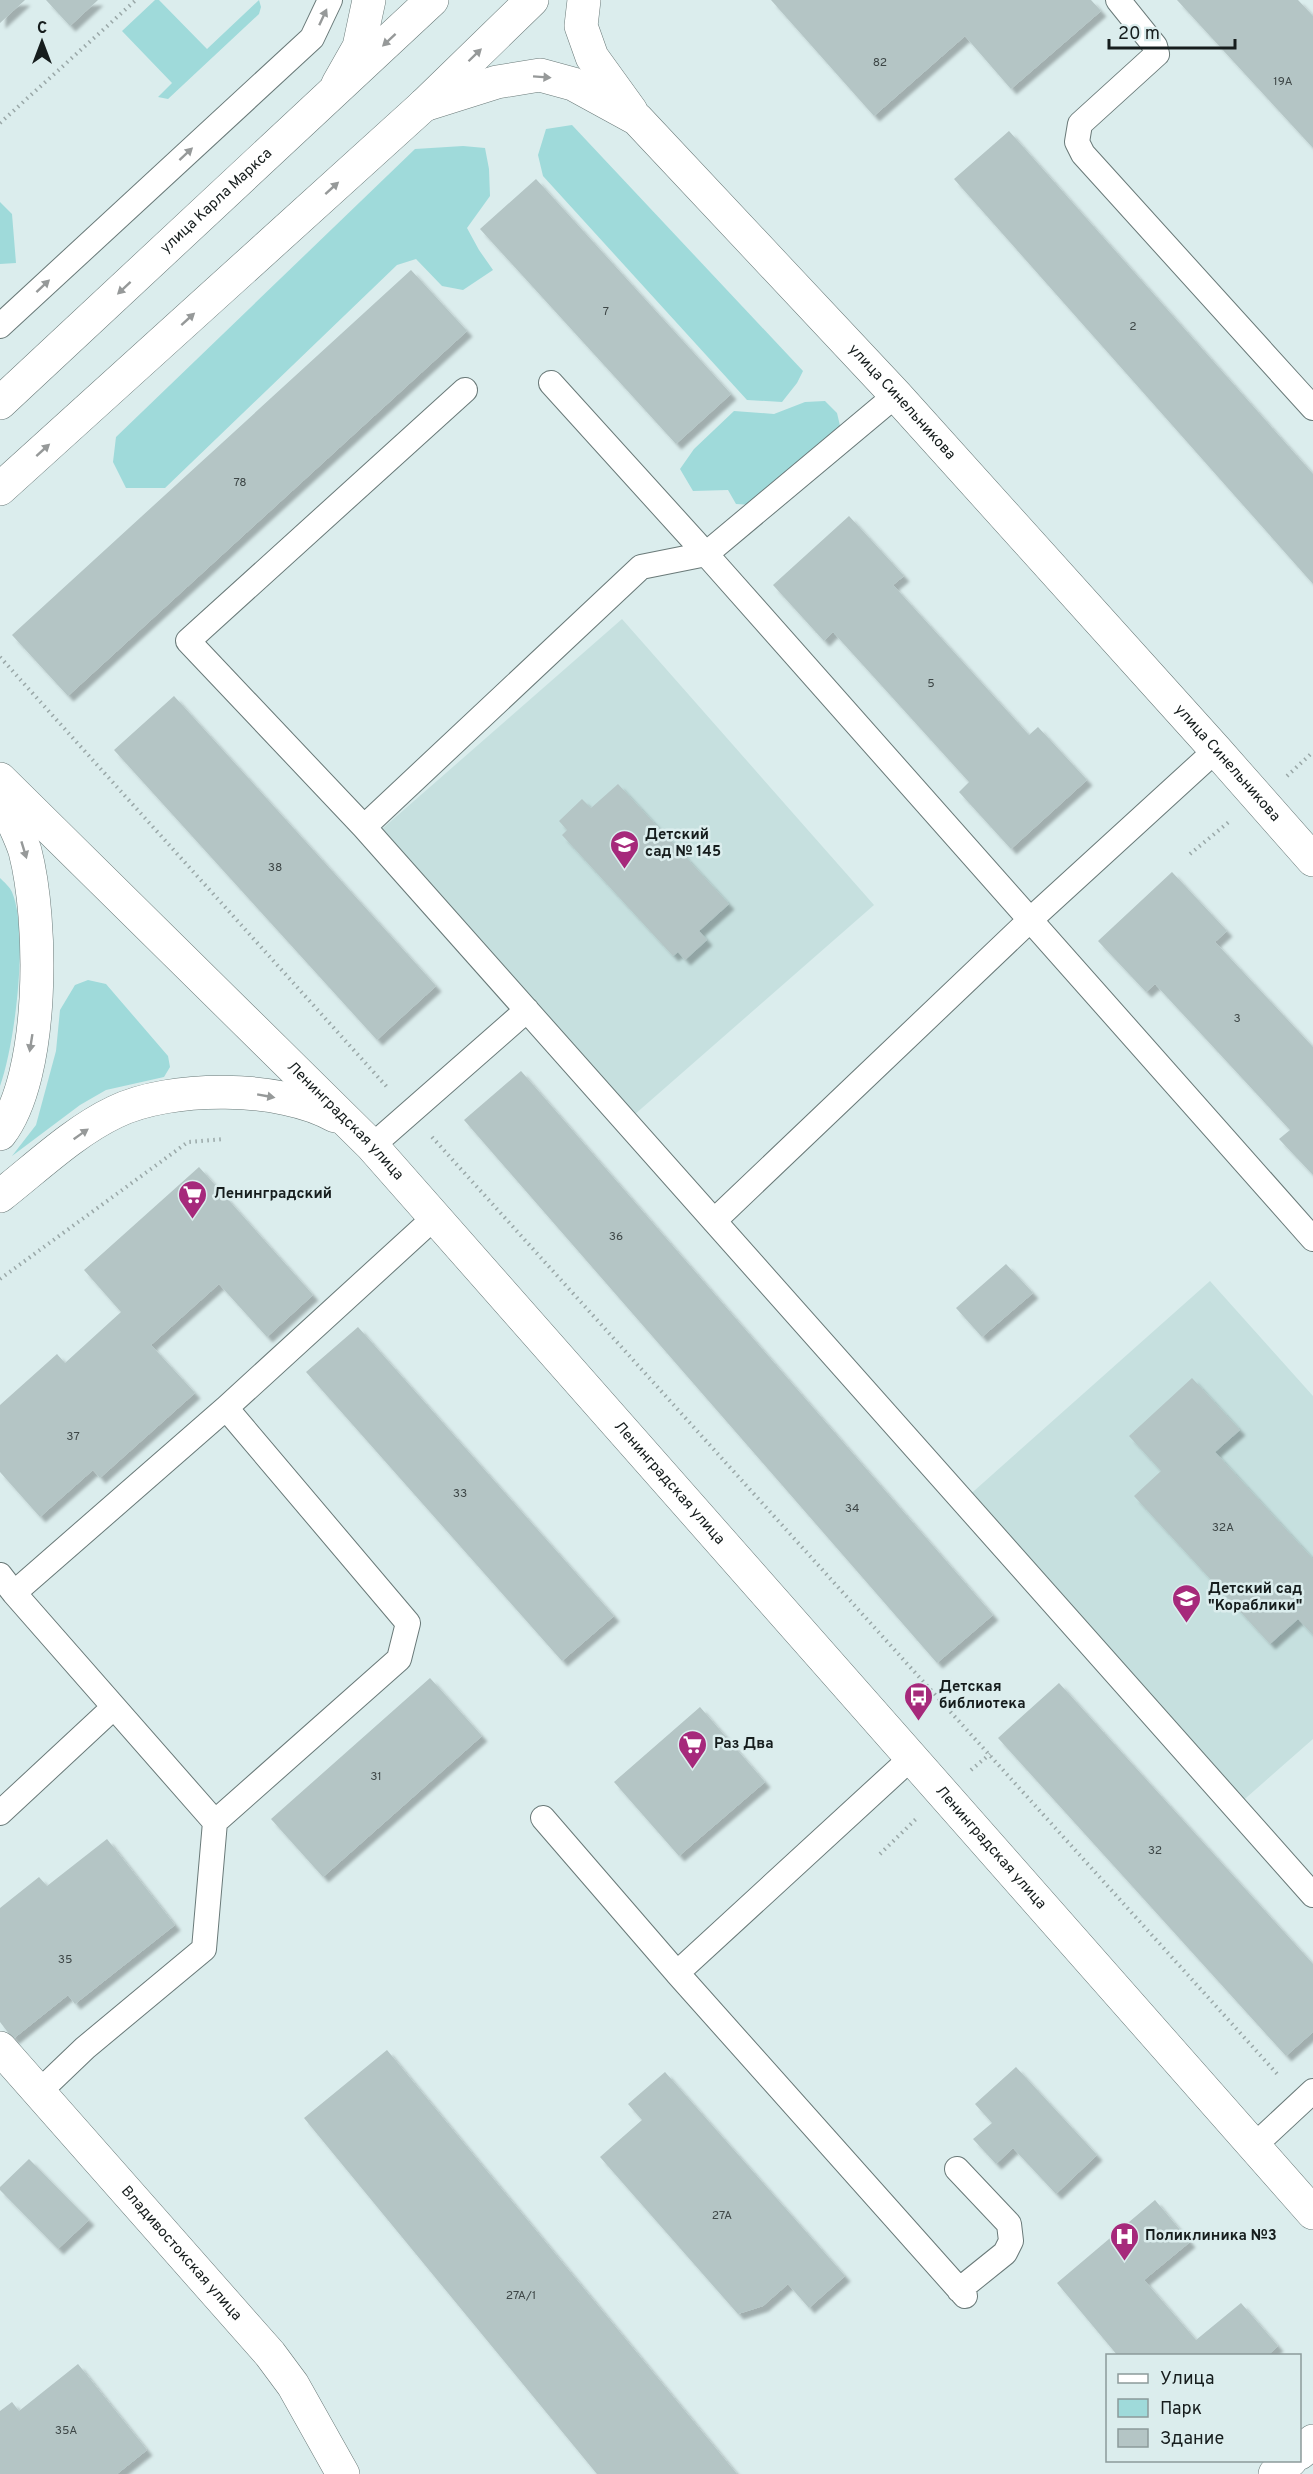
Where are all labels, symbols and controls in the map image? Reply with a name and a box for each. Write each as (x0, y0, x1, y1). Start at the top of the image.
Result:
one-way arrow (318, 8, 327, 25)
north arrow (12, 12, 72, 72)
scale bar (1109, 12, 1235, 50)
text: С (37, 19, 47, 39)
text: 20 m (1118, 23, 1160, 46)
one-way arrow (382, 33, 397, 47)
one-way arrow (468, 49, 482, 63)
house number: 82 (873, 55, 887, 71)
one-way arrow (532, 73, 551, 82)
house number: 19А (1273, 74, 1293, 90)
street label: улица Карла Маркса (157, 144, 276, 258)
one-way arrow (178, 148, 193, 161)
one-way arrow (325, 181, 340, 195)
one-way arrow (36, 280, 50, 294)
one-way arrow (117, 280, 131, 294)
house number: 7 (603, 304, 609, 320)
one-way arrow (180, 313, 195, 326)
house number: 2 (1129, 319, 1137, 335)
street label: улица Синельникова (844, 340, 960, 464)
one-way arrow (36, 443, 51, 457)
house number: 78 (233, 475, 247, 491)
house number: 5 (927, 676, 935, 692)
street label: улица Синельникова (1170, 701, 1284, 826)
place label: Детский сад № 145 (645, 826, 721, 862)
school or university icon: Детский сад № 145 (608, 828, 640, 870)
one-way arrow (19, 841, 29, 859)
house number: 38 (268, 860, 282, 876)
house number: 3 (1233, 1011, 1241, 1027)
one-way arrow (26, 1034, 35, 1053)
street label: Ленинградская улица (283, 1058, 407, 1184)
one-way arrow (256, 1092, 275, 1101)
one-way arrow (72, 1128, 88, 1140)
supermarket icon: Ленинградский (177, 1178, 209, 1220)
place label: Ленинградский (214, 1185, 332, 1204)
house number: 36 (609, 1229, 623, 1245)
street label: Ленинградская улица (610, 1417, 729, 1549)
house number: 37 (66, 1429, 80, 1445)
house number: 33 (453, 1486, 467, 1502)
house number: 34 (845, 1501, 859, 1517)
house number: 32А (1212, 1520, 1234, 1536)
place label: Детский сад "Кораблики" (1208, 1580, 1302, 1616)
school or university icon: Детский сад "Кораблики" (1171, 1582, 1203, 1624)
place label: Детская библиотека (939, 1678, 1026, 1714)
bus stop icon: Детская библиотека (902, 1680, 934, 1722)
supermarket icon: Раз Два (677, 1728, 709, 1770)
place label: Раз Два (714, 1735, 774, 1754)
house number: 31 (370, 1769, 382, 1785)
street label: Ленинградская улица (931, 1782, 1050, 1913)
house number: 32 (1148, 1843, 1162, 1859)
house number: 35 (58, 1952, 72, 1968)
street label: Владивостокская улица (117, 2182, 246, 2325)
house number: 27А (712, 2208, 732, 2224)
hospital icon: Поликлиника №3 (1108, 2220, 1140, 2262)
place label: Поликлиника №3 (1145, 2227, 1277, 2246)
house number: 27А/1 (506, 2288, 536, 2304)
legend (1106, 2354, 1301, 2462)
text: Улица (1160, 2368, 1214, 2391)
text: Парк (1160, 2398, 1202, 2421)
house number: 35А (55, 2423, 77, 2439)
text: Здание (1160, 2428, 1224, 2451)

